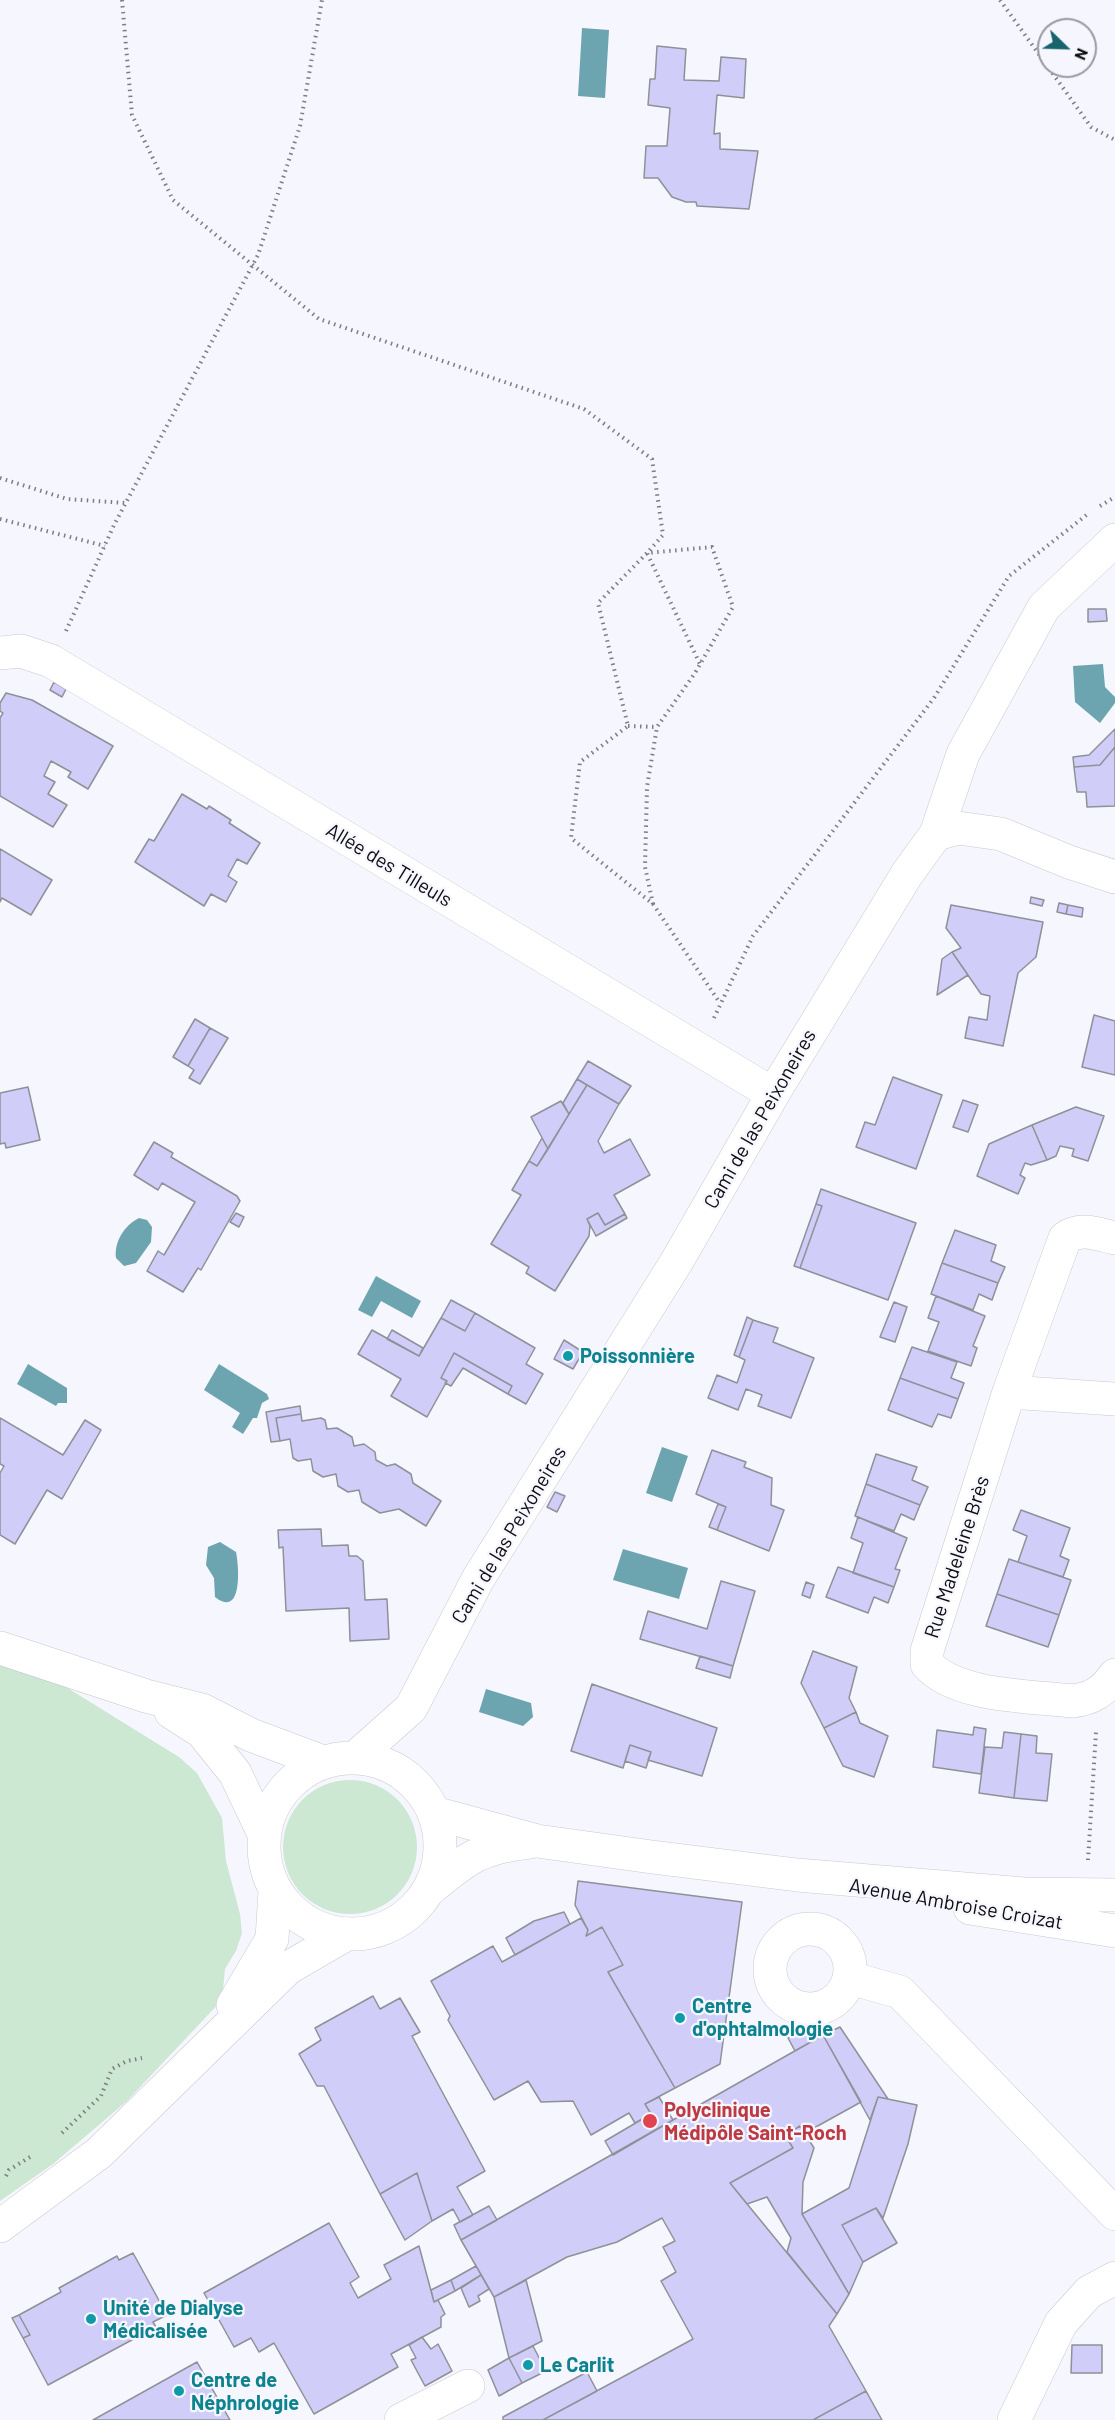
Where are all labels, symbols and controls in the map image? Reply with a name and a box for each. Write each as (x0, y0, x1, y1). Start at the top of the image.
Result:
north arrow (1037, 18, 1097, 78)
text: N (1071, 46, 1093, 63)
street label: Allée des Tilleuls (322, 818, 456, 912)
street label: Cami de las Peixoneires (699, 1025, 821, 1213)
place label: Poissonnière (580, 1344, 695, 1368)
marker: Poissonnière (561, 1349, 575, 1363)
street label: Cami de las Peixoneires (446, 1442, 572, 1628)
street label: Rue Madeleine Brès (919, 1473, 995, 1641)
street label: Avenue Ambroise Croizat (847, 1873, 1065, 1935)
place label: Centre d'ophtalmologie (692, 1994, 833, 2041)
marker: Centre d'ophtalmologie (673, 2011, 687, 2025)
place label: Polyclinique Médipôle Saint-Roch (664, 2098, 847, 2145)
marker: Polyclinique Médipôle Saint-Roch (641, 2112, 659, 2130)
place label: Unité de Dialyse Médicalisée (103, 2296, 243, 2343)
marker: Unité de Dialyse Médicalisée (84, 2312, 98, 2326)
place label: Le Carlit (540, 2353, 614, 2377)
marker: Le Carlit (521, 2358, 535, 2372)
place label: Centre de Néphrologie (191, 2368, 299, 2415)
marker: Centre de Néphrologie (172, 2384, 186, 2398)

